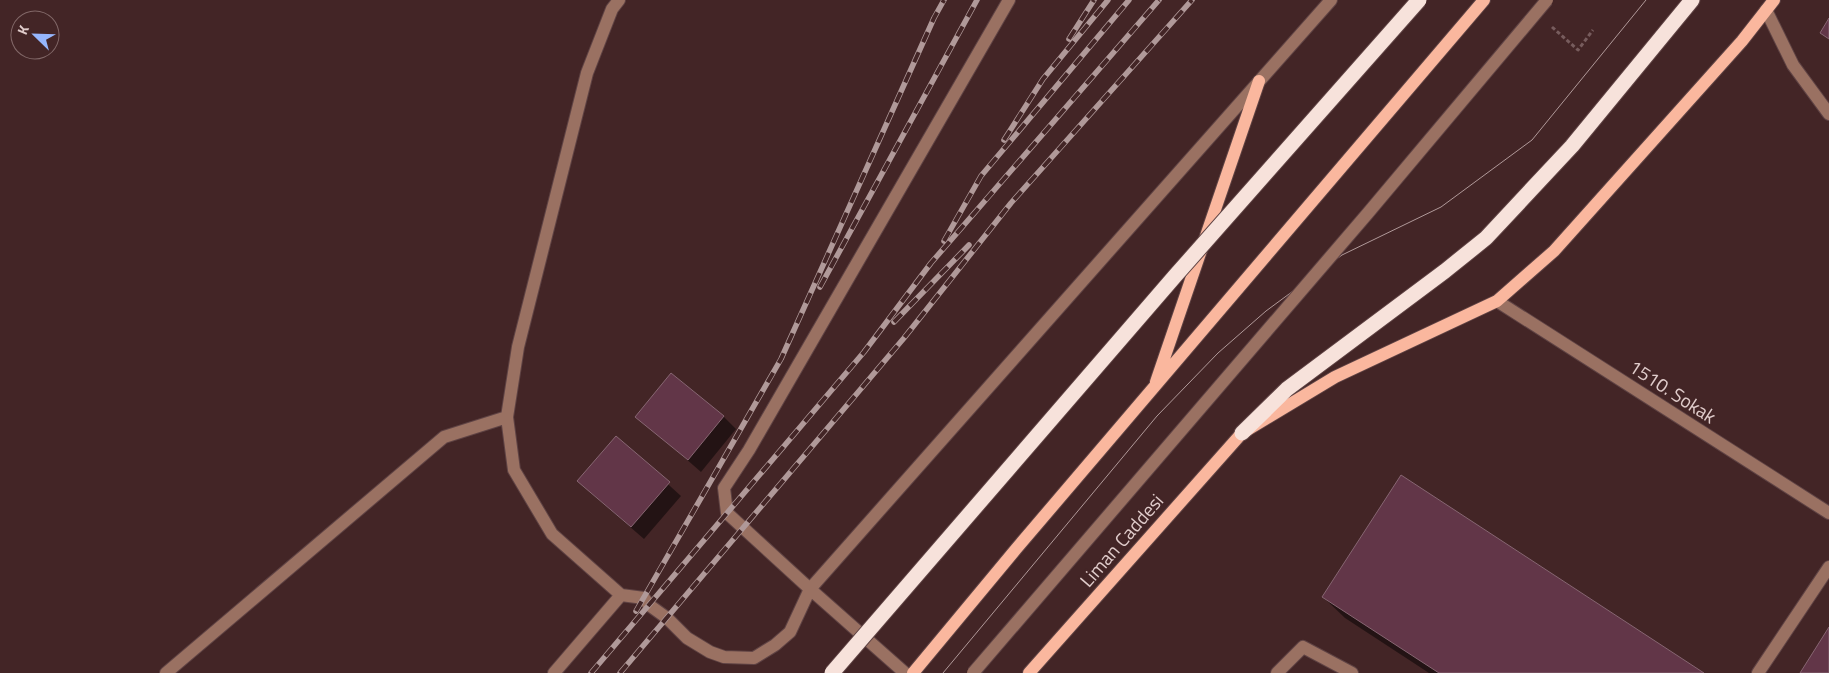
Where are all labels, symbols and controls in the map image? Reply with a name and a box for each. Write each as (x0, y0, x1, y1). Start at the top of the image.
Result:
north arrow (10, 10, 60, 60)
text: K (11, 21, 34, 38)
street label: 1510. Sokak (1624, 352, 1722, 430)
street label: Liman Caddesi (1072, 487, 1170, 593)

